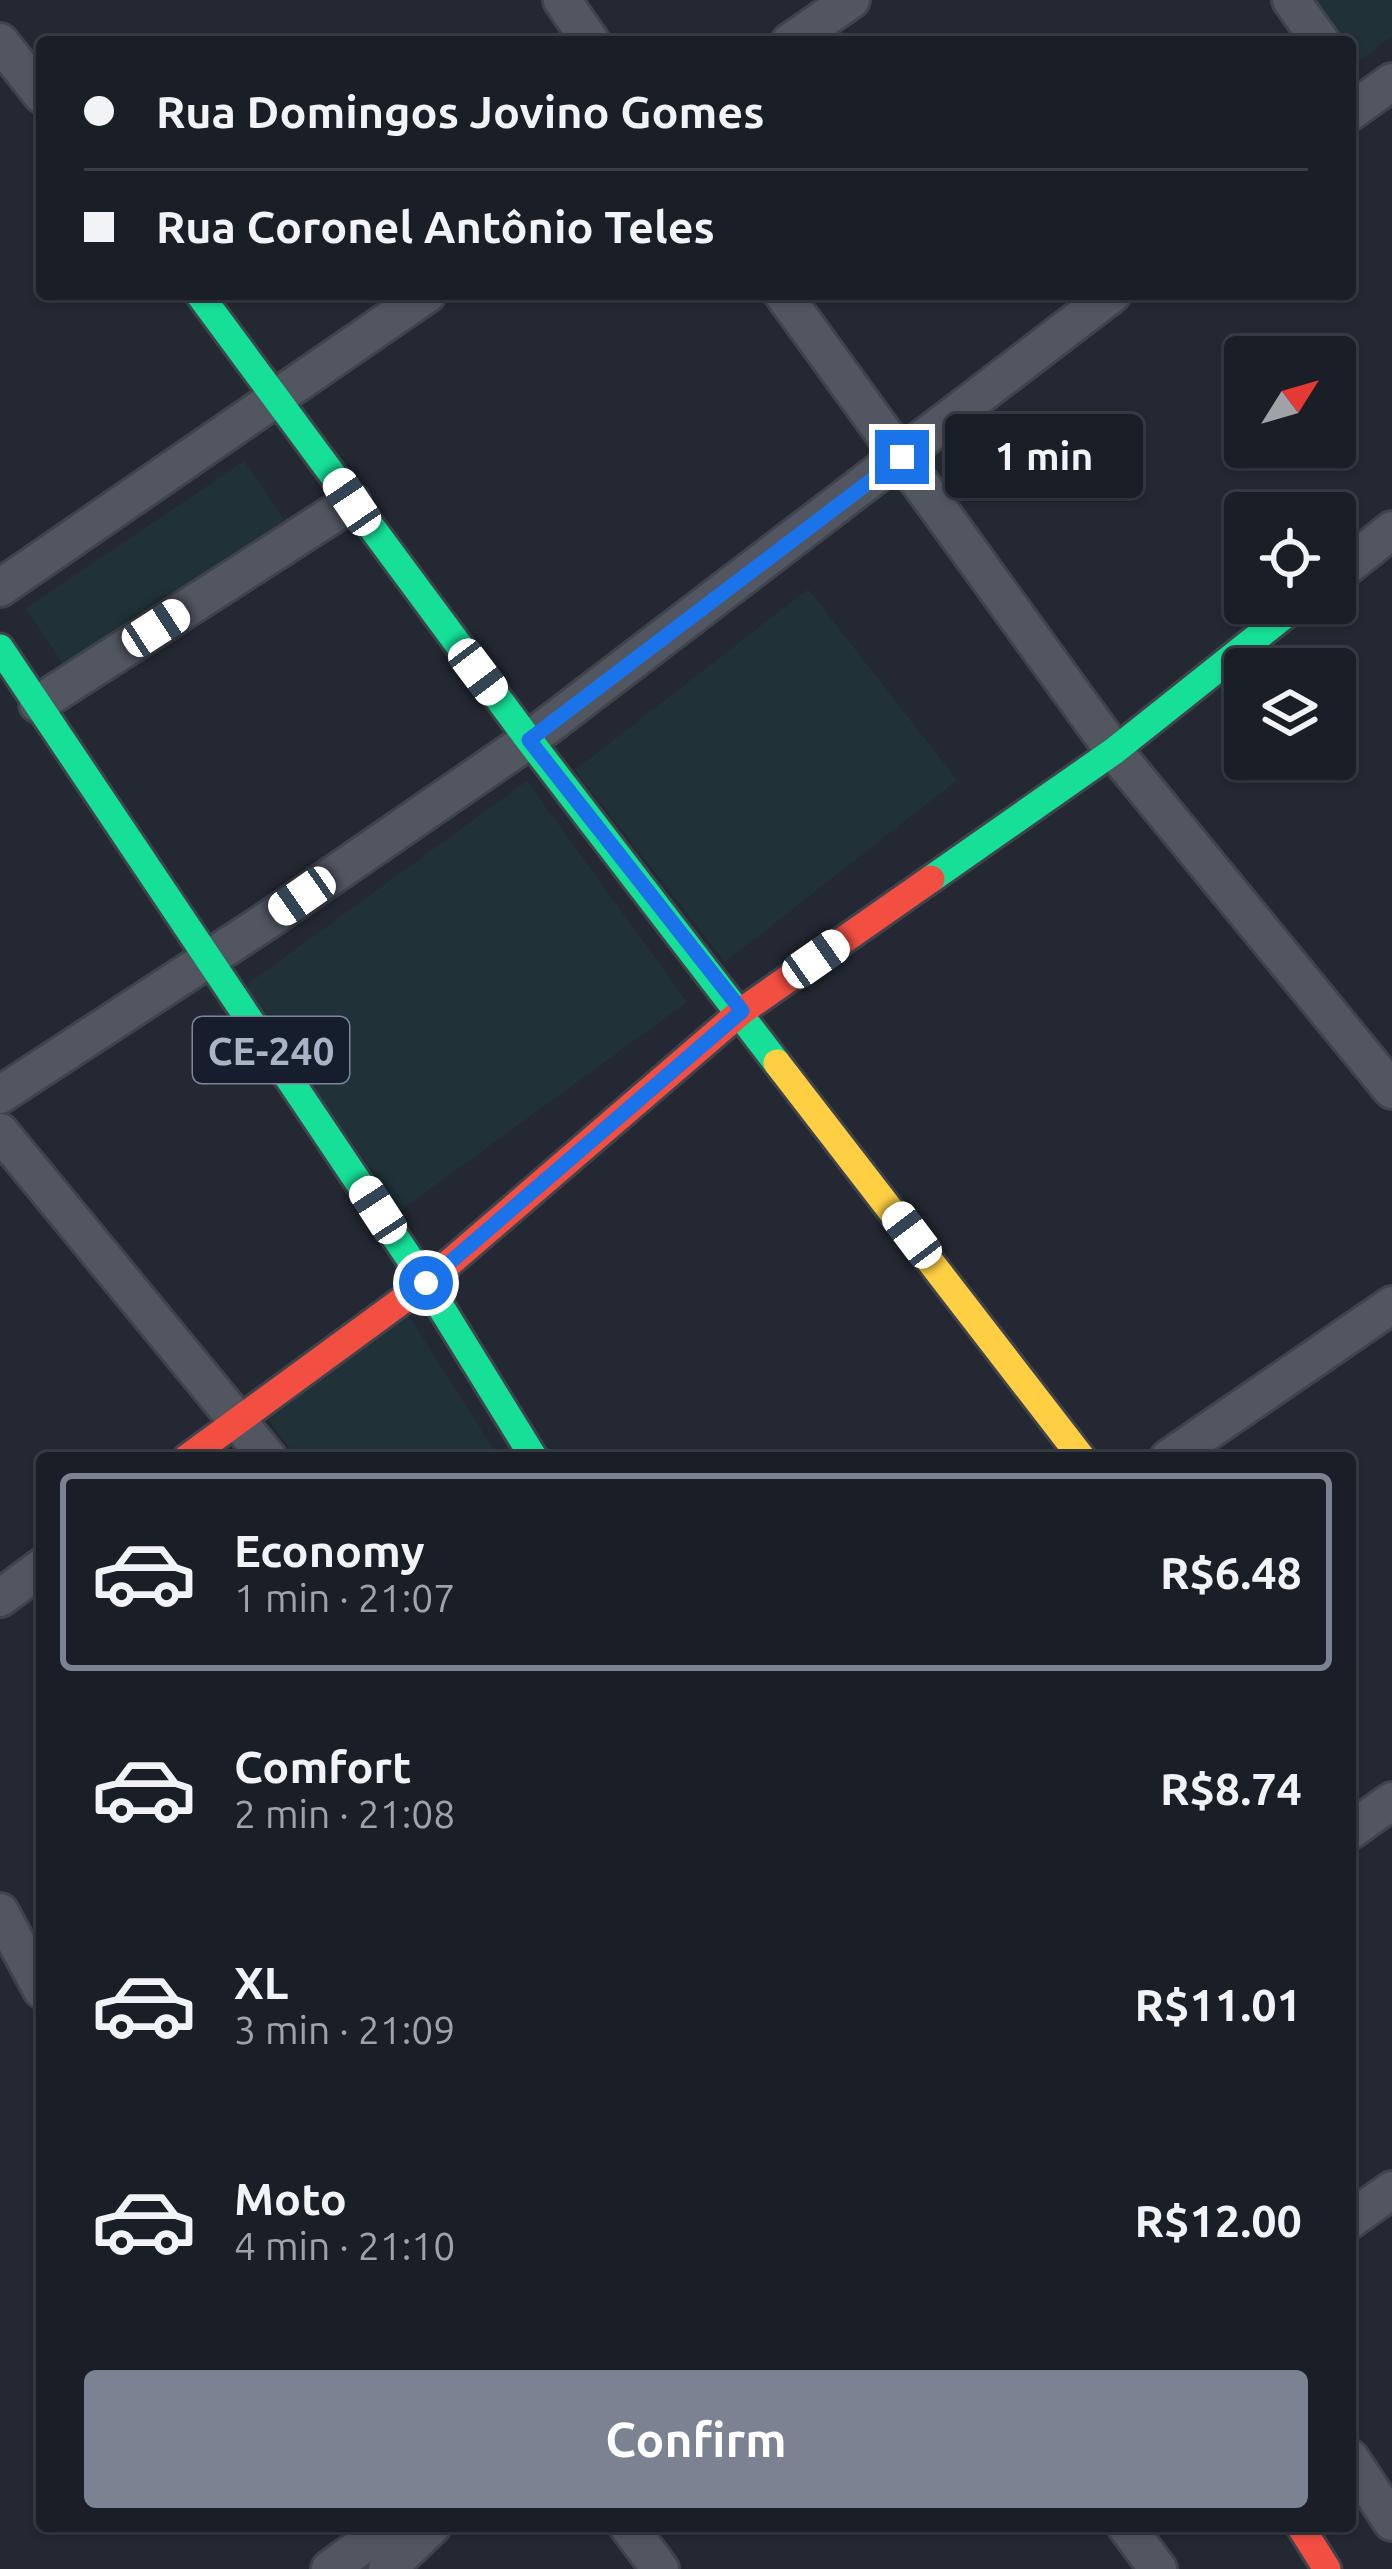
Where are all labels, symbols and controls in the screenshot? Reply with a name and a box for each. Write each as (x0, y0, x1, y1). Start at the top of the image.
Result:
text: Rua Domingos Jovino Gomes (156, 86, 764, 137)
text: Rua Coronel Antônio Teles (156, 201, 715, 252)
north arrow (1224, 336, 1356, 468)
map controls (1224, 336, 1356, 780)
callout: 1 min (944, 415, 1142, 499)
route end (875, 430, 929, 484)
text: 1 min (995, 434, 1093, 477)
car (317, 462, 387, 542)
button: locate (1224, 492, 1356, 624)
car (116, 593, 196, 663)
car (442, 632, 514, 712)
button: layers (1224, 648, 1356, 780)
car (262, 861, 342, 931)
car (776, 924, 856, 994)
road number: CE-240 (193, 1017, 349, 1083)
car (343, 1170, 413, 1250)
car (876, 1195, 948, 1275)
route start (399, 1256, 453, 1310)
icon: car (90, 1518, 198, 1626)
text: Economy (234, 1525, 425, 1576)
text: R$6.48 (1160, 1547, 1302, 1598)
text: 1 min · 21:07 (234, 1576, 455, 1619)
icon: car (90, 1734, 198, 1842)
text: Comfort (234, 1741, 411, 1792)
text: R$8.74 (1160, 1763, 1302, 1814)
text: 2 min · 21:08 (234, 1792, 455, 1835)
icon: car (90, 1950, 198, 2058)
text: XL (234, 1957, 288, 2008)
text: R$11.01 (1135, 1979, 1302, 2030)
text: 3 min · 21:09 (234, 2008, 455, 2051)
icon: car (90, 2166, 198, 2274)
text: Moto (234, 2173, 347, 2224)
text: R$12.00 (1135, 2195, 1302, 2246)
text: 4 min · 21:10 (234, 2224, 455, 2267)
button: Confirm (84, 2370, 1308, 2508)

